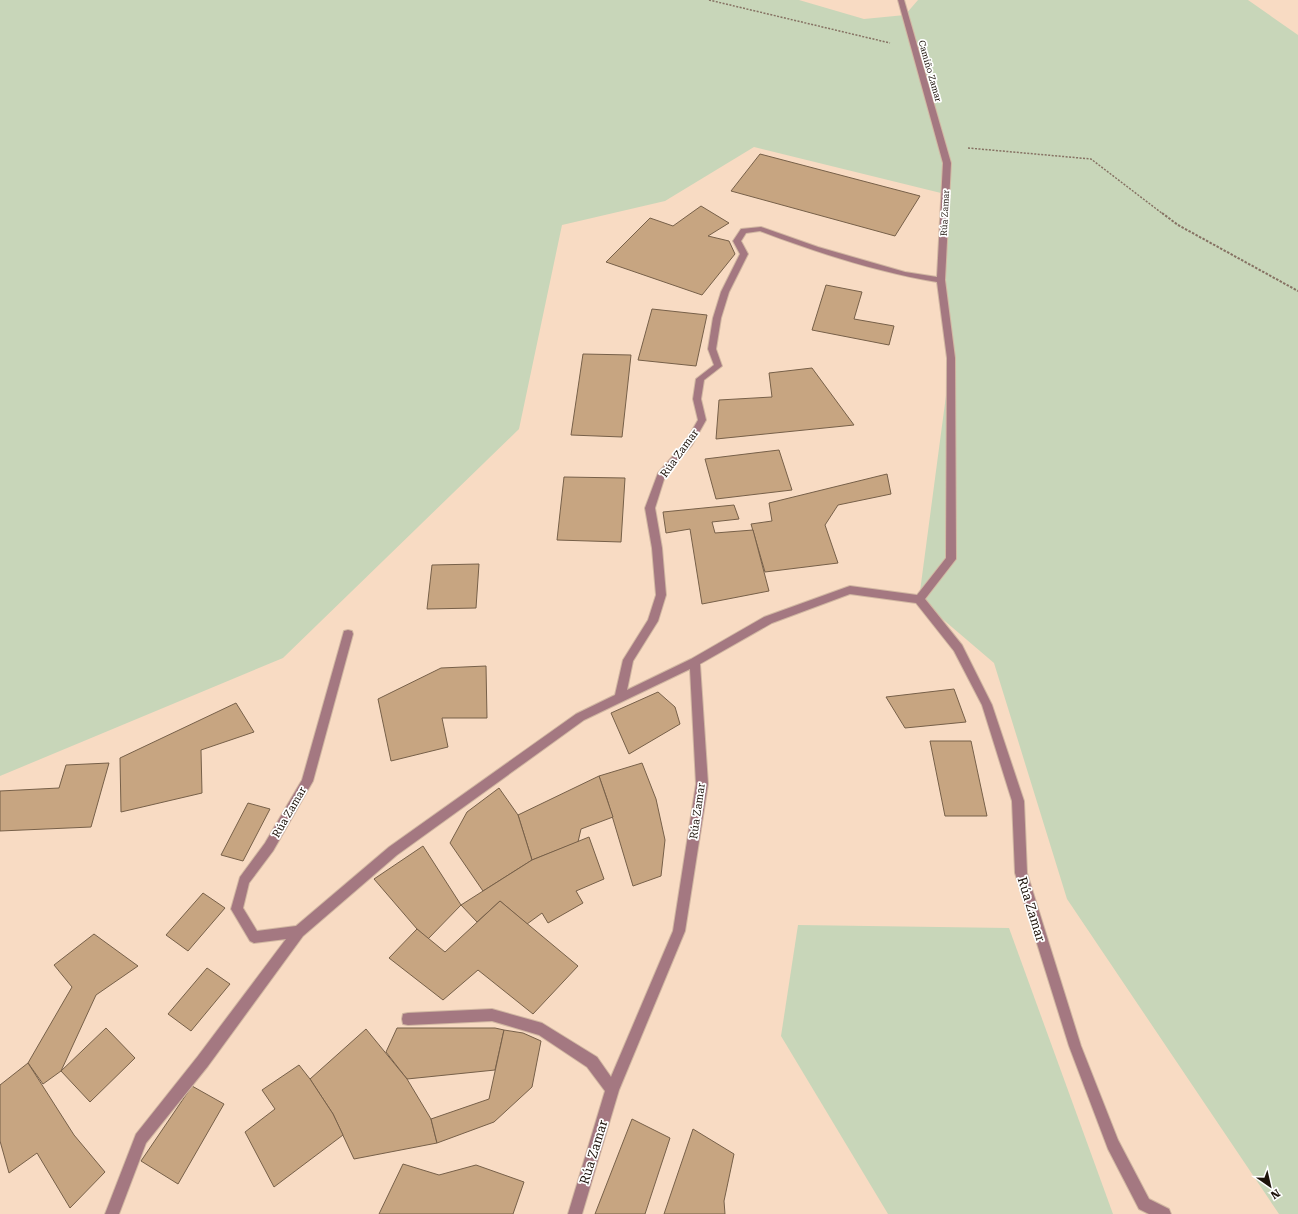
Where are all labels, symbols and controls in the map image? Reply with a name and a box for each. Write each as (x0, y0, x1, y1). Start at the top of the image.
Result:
street label: Camiño Zamar (916, 39, 944, 103)
street label: Rúa Zamar (939, 189, 951, 236)
street label: Rúa Zamar (658, 426, 702, 480)
street label: Rúa Zamar (687, 782, 708, 840)
street label: Rúa Zamar (270, 784, 309, 840)
street label: Rúa Zamar (1015, 875, 1049, 944)
street label: Rúa Zamar (577, 1117, 611, 1186)
north arrow (1250, 1166, 1290, 1206)
text: N (1268, 1186, 1282, 1202)

